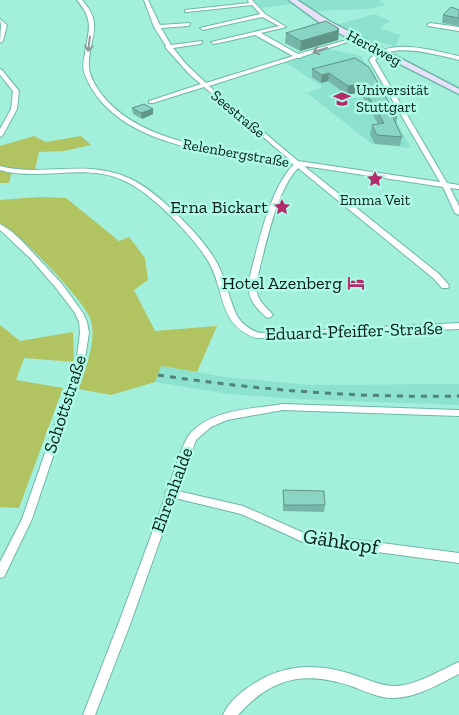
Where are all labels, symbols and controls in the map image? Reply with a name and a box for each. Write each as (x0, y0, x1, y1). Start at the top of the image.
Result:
street label: Herdweg (344, 26, 404, 70)
one-way arrow (84, 35, 94, 51)
one-way arrow (312, 46, 328, 55)
place label: Universität Stuttgart (356, 81, 429, 116)
street label: Seestraße (207, 86, 269, 142)
school or university icon: Universität Stuttgart (332, 89, 352, 109)
street label: Relenbergstraße (181, 135, 291, 171)
place icon: Emma Veit (365, 169, 385, 189)
place label: Emma Veit (340, 191, 411, 209)
place label: Erna Bickart (170, 196, 268, 218)
place icon: Erna Bickart (272, 197, 292, 217)
place label: Hotel Azenberg (222, 272, 342, 294)
hotel icon: Hotel Azenberg (346, 273, 366, 293)
street label: Eduard-Pfeiffer-Straße (265, 317, 443, 345)
street label: Schottstraße (39, 352, 91, 456)
street label: Ehrenhalde (146, 444, 198, 536)
street label: Gähkopf (302, 523, 382, 559)

